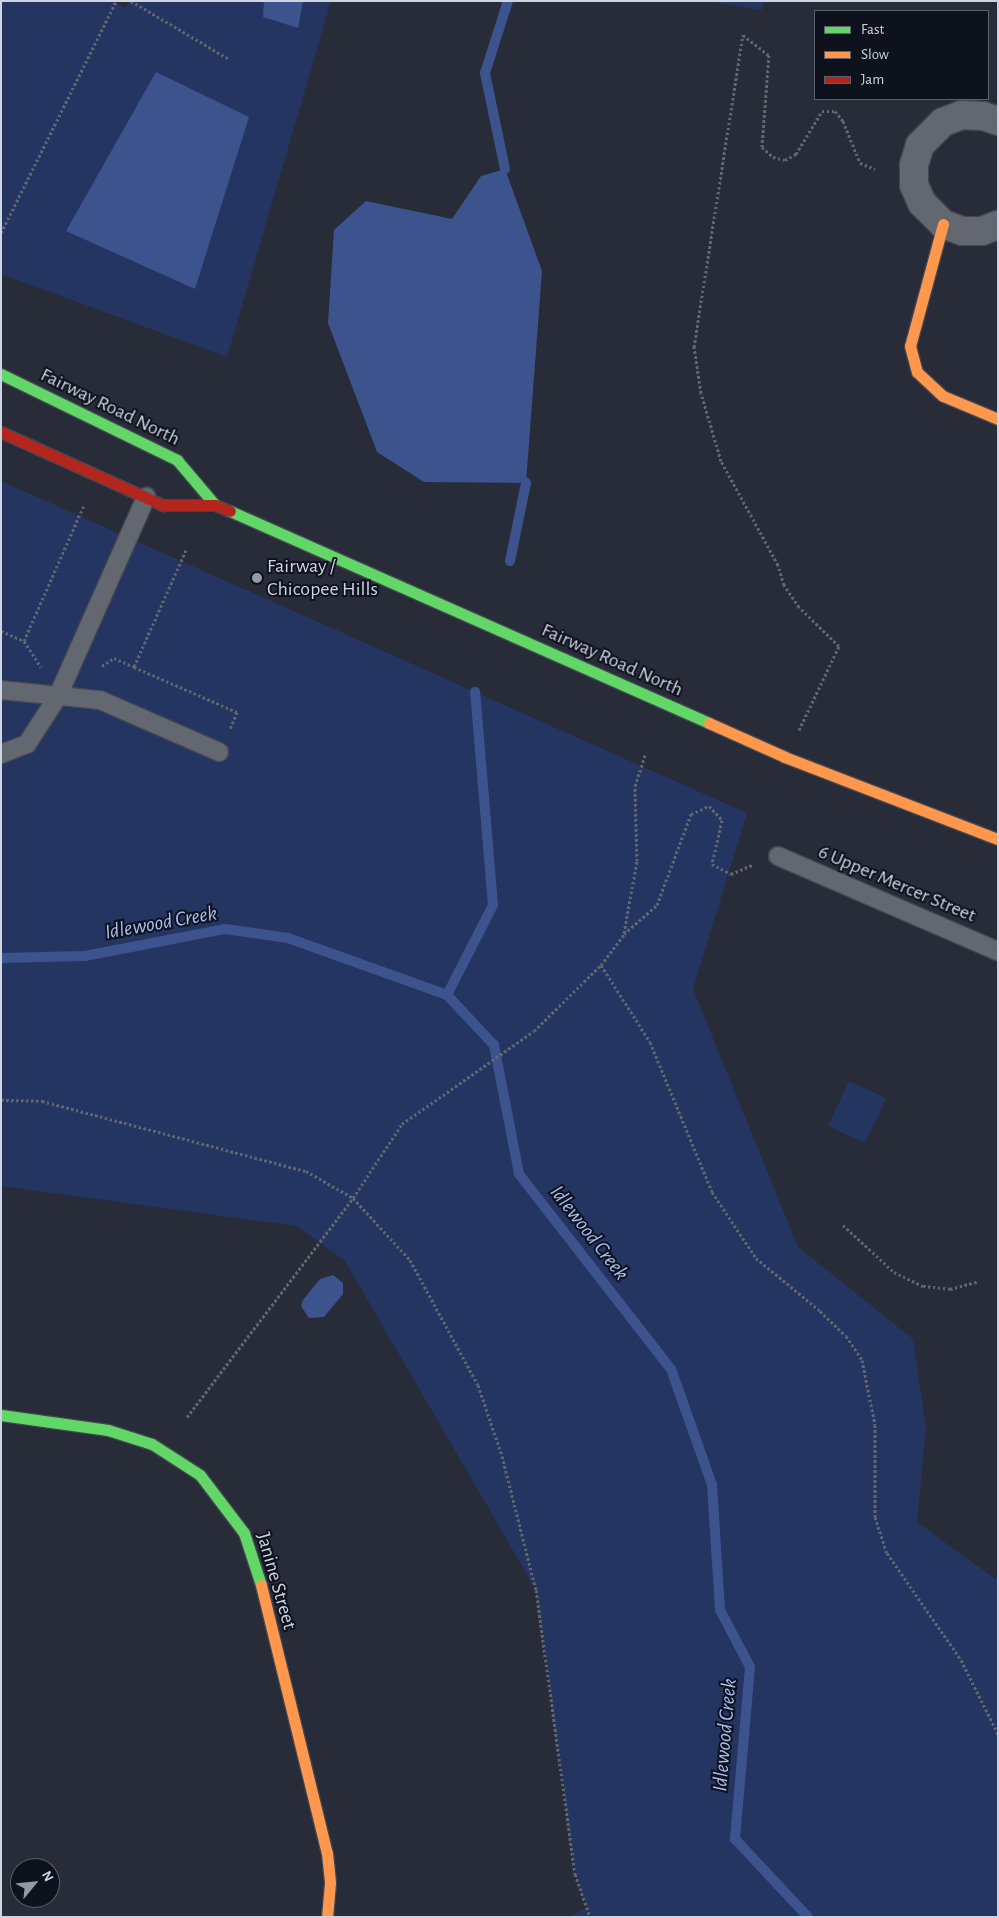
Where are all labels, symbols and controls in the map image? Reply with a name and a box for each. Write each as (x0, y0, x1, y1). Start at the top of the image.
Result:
legend (814, 10, 989, 100)
text: Fast (861, 22, 884, 37)
text: Slow (861, 47, 889, 62)
text: Jam (861, 72, 884, 87)
street label: Fairway Road North (36, 363, 184, 451)
place label: Fairway / Chicopee Hills (267, 554, 378, 601)
marker: Fairway / Chicopee Hills (251, 572, 263, 584)
street label: Fairway Road North (538, 618, 686, 702)
street label: 6 Upper Mercer Street (815, 840, 979, 928)
water label: Idlewood Creek (103, 901, 219, 945)
water label: Idlewood Creek (544, 1181, 634, 1285)
street label: Janine Street (251, 1530, 301, 1632)
water label: Idlewood Creek (708, 1677, 742, 1793)
north arrow (10, 1858, 60, 1908)
text: N (39, 1869, 56, 1884)

